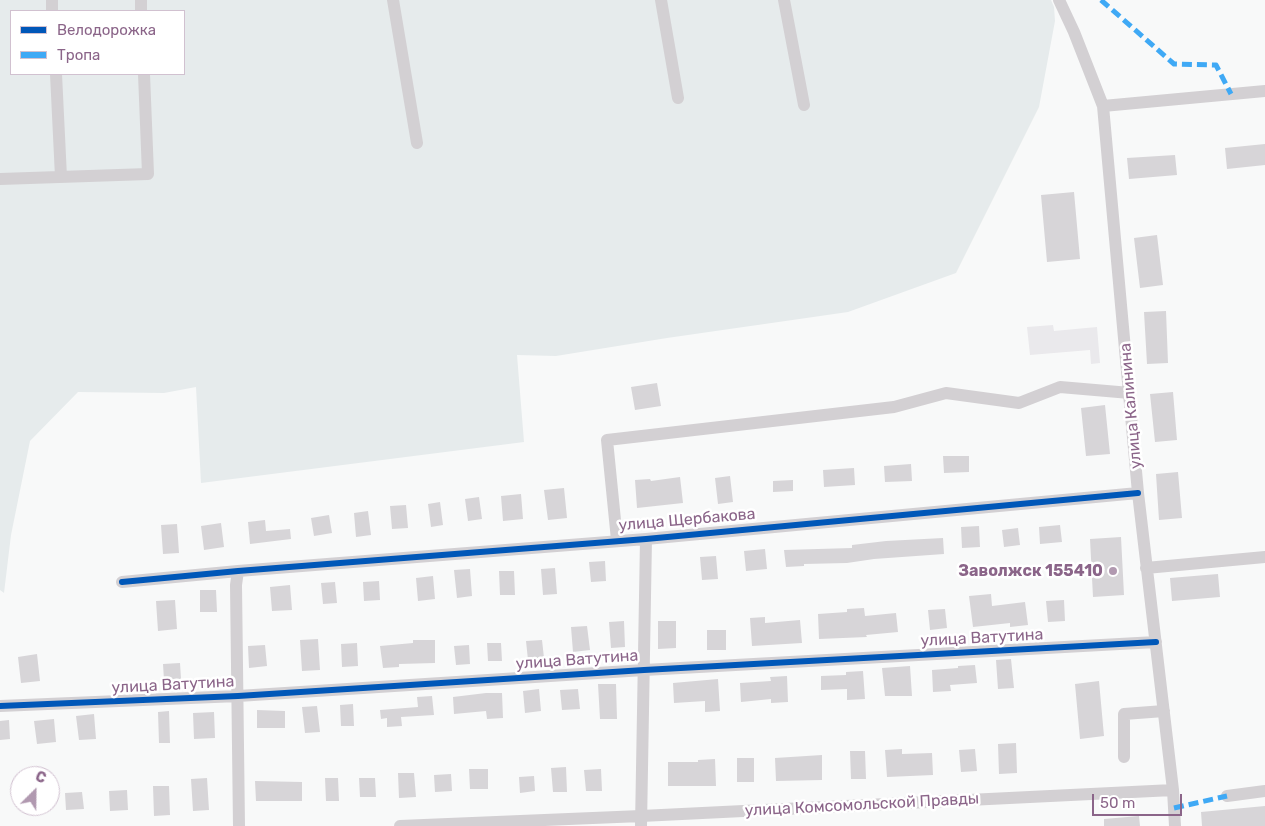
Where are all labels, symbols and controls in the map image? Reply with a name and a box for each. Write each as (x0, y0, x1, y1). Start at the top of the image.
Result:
legend (10, 10, 185, 75)
text: Велодорожка (57, 21, 156, 39)
text: Тропа (57, 46, 100, 64)
street label: улица Калинина (1116, 342, 1146, 470)
street label: улица Щербакова (618, 504, 756, 536)
place label: Заволжск 155410 (958, 561, 1103, 581)
marker: Заволжск 155410 (1107, 565, 1119, 577)
street label: улица Ватутина (920, 625, 1044, 651)
street label: улица Ватутина (515, 646, 639, 674)
street label: улица Ватутина (111, 672, 235, 698)
north arrow (10, 766, 60, 816)
text: С (33, 768, 49, 787)
scale bar (1095, 784, 1185, 816)
street label: улица Комсомольской Правды (744, 789, 980, 821)
text: 50 m (1100, 794, 1135, 812)

